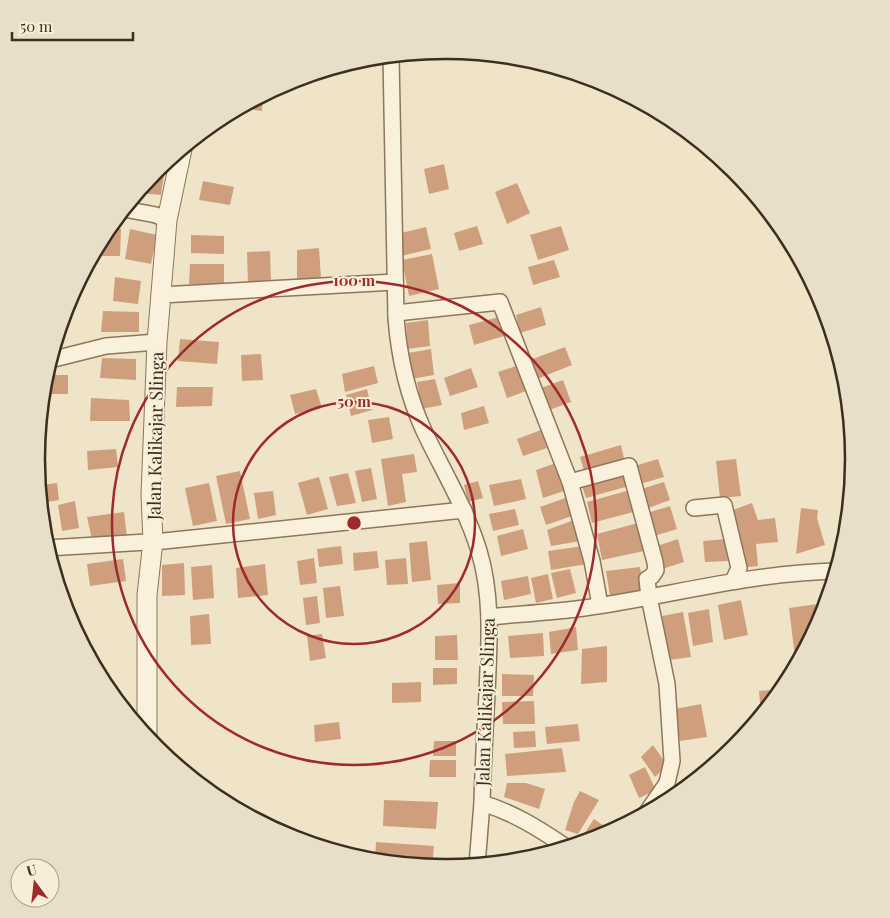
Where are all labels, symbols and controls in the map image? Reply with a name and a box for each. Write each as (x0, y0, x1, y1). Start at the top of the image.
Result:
scale bar (12, 10, 134, 42)
text: 50 m (20, 16, 53, 36)
text: 100 m (333, 270, 376, 290)
street label: Jalan Kalikajar Slinga (142, 352, 168, 521)
text: 50 m (337, 391, 371, 411)
centre of rings (345, 514, 363, 532)
street label: Jalan Kalikajar Slinga (470, 617, 500, 788)
north arrow (10, 858, 60, 908)
text: U (24, 859, 39, 880)

